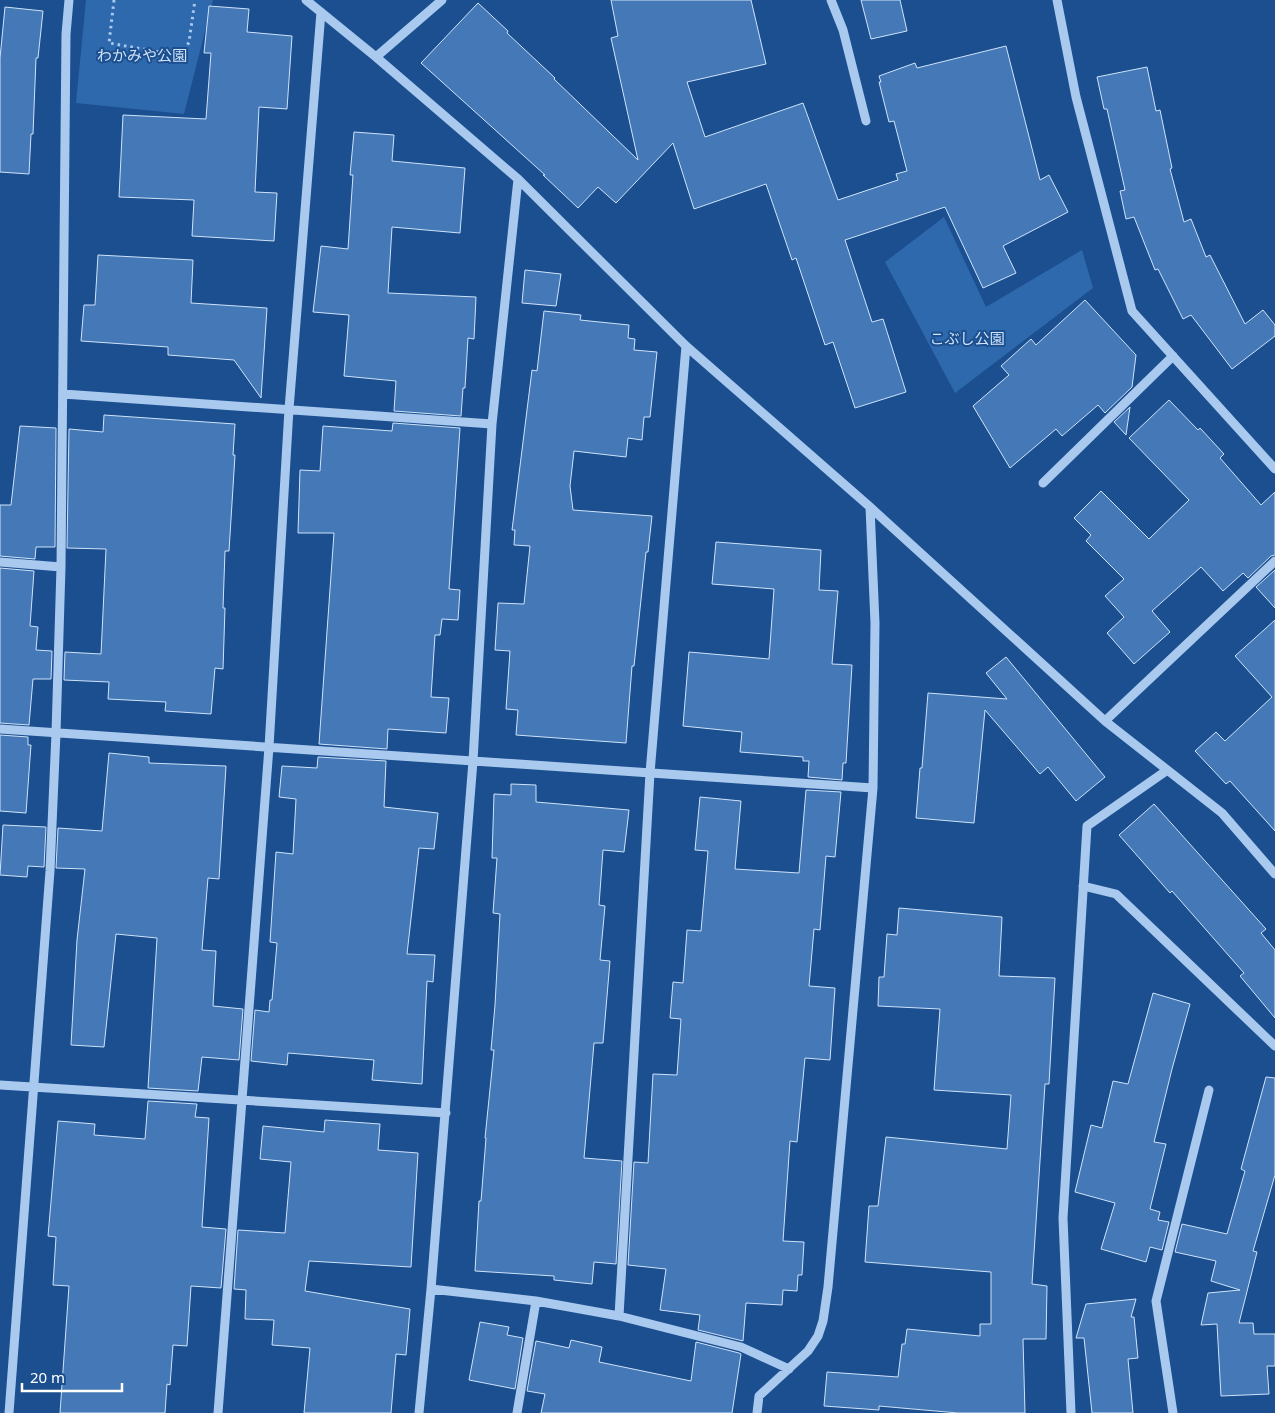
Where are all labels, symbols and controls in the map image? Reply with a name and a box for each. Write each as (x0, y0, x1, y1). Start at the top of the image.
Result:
park label: わかみや公園 (97, 45, 187, 65)
park label: こぶし公園 (929, 328, 1005, 348)
scale bar (22, 1360, 122, 1392)
text: 20 m (30, 1367, 65, 1387)

